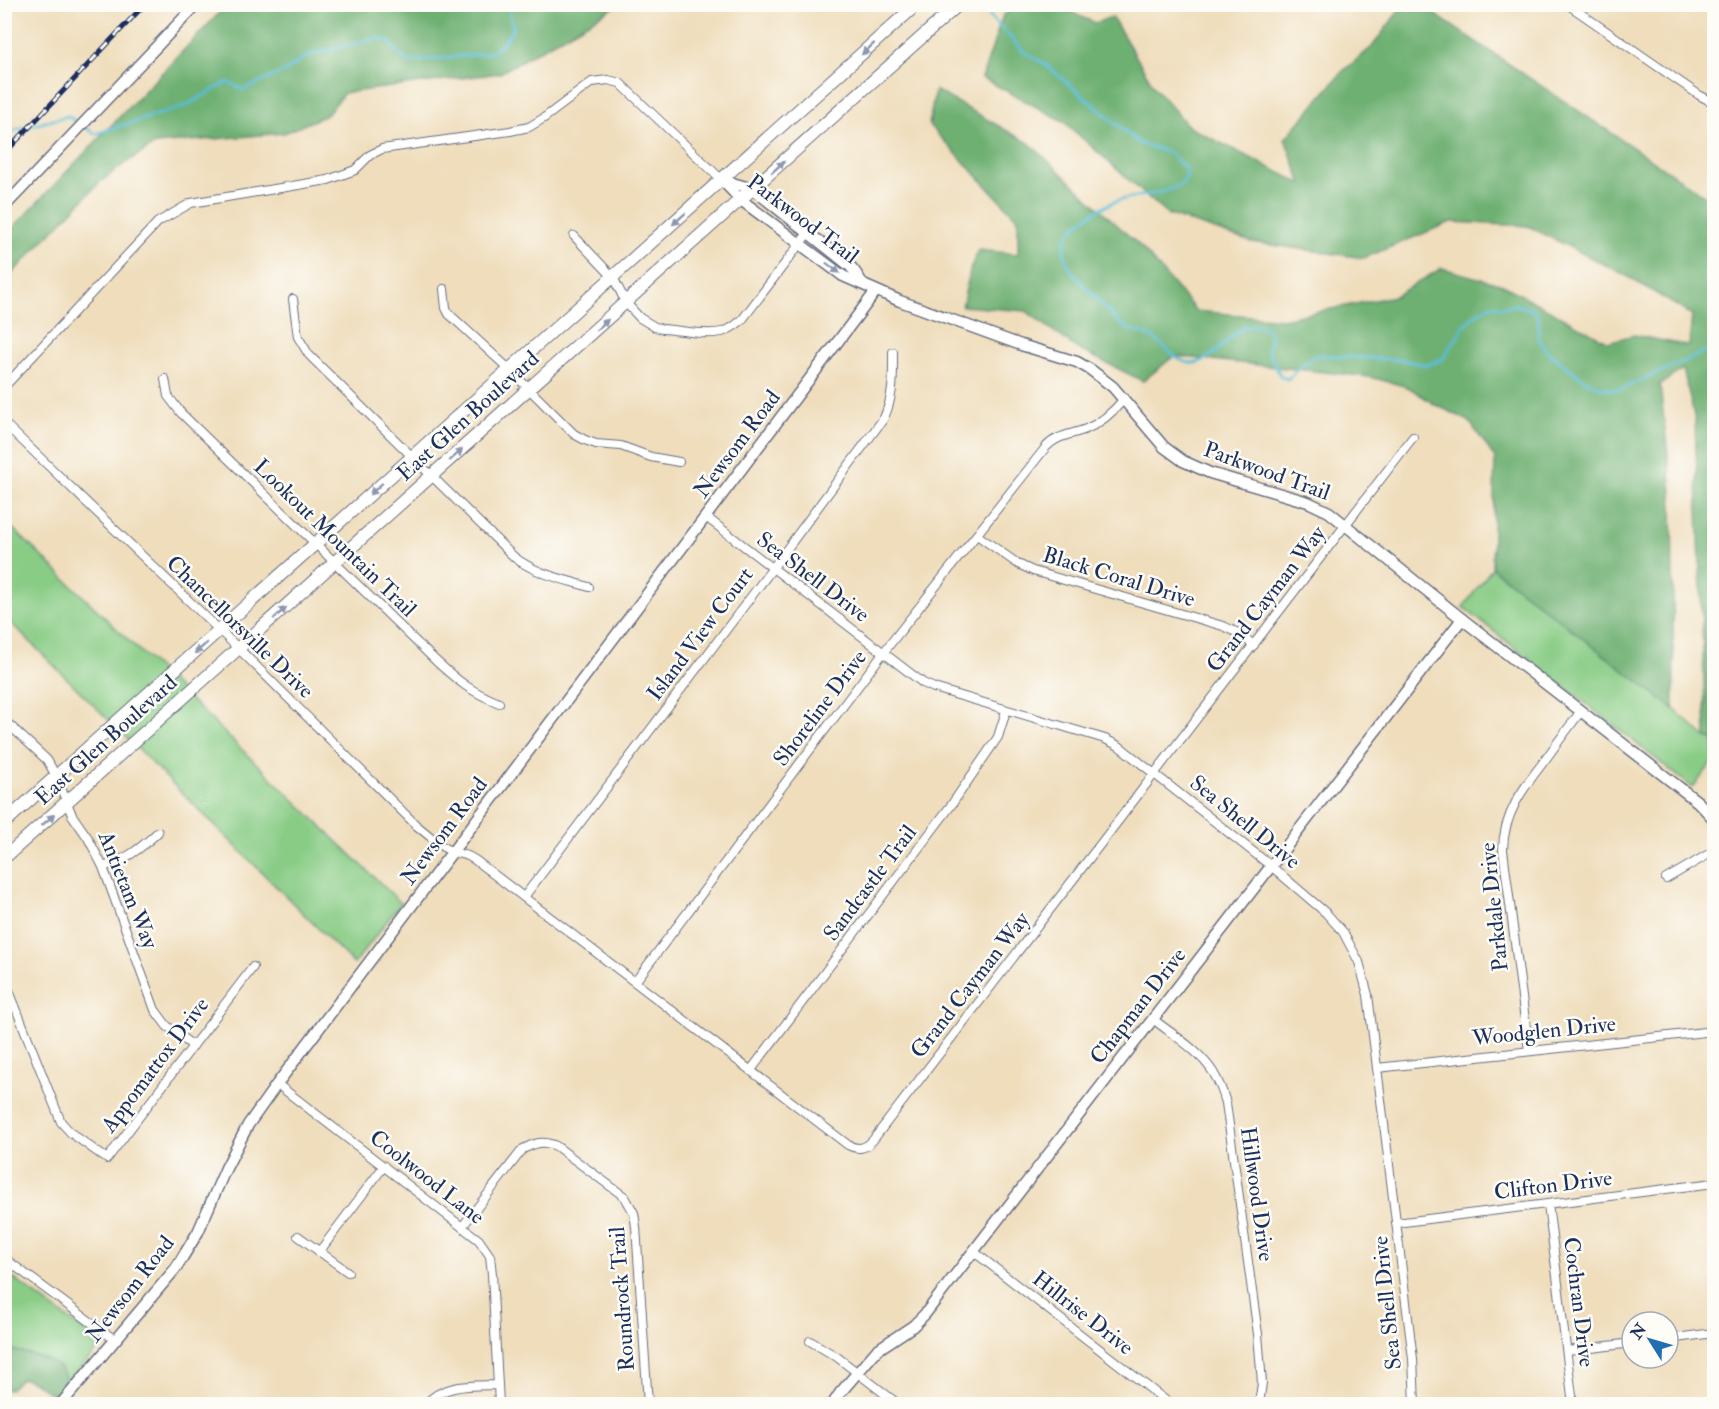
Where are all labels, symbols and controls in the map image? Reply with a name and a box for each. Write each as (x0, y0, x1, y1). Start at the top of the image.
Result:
one-way arrow (861, 42, 876, 55)
one-way arrow (770, 161, 785, 174)
street label: Parkwood Trail (742, 168, 865, 270)
one-way arrow (672, 212, 687, 225)
one-way arrow (825, 262, 840, 274)
one-way arrow (594, 318, 609, 332)
street label: East Glen Boulevard (391, 345, 545, 487)
street label: Newsom Road (687, 384, 787, 503)
street label: Parkwood Trail (1200, 435, 1334, 507)
one-way arrow (449, 448, 464, 462)
street label: Lookout Mountain Trail (248, 453, 423, 623)
one-way arrow (369, 482, 384, 496)
street label: Grand Cayman Way (1200, 520, 1332, 678)
street label: Sea Shell Drive (751, 525, 875, 629)
street label: Black Coral Drive (1040, 541, 1198, 613)
street label: Chancellorsville Drive (160, 549, 320, 705)
street label: Island View Court (641, 562, 759, 706)
one-way arrow (272, 607, 287, 620)
one-way arrow (194, 641, 209, 654)
street label: Shoreline Drive (767, 644, 873, 772)
street label: East Glen Boulevard (29, 669, 183, 811)
street label: Sea Shell Drive (1184, 769, 1306, 875)
street label: Newsom Road (394, 771, 494, 890)
one-way arrow (41, 813, 56, 827)
street label: Sandcastle Trail (817, 819, 923, 947)
street label: Antietam Way (91, 826, 164, 953)
street label: Parkdale Drive (1473, 841, 1515, 973)
street label: Grand Cayman Way (904, 906, 1036, 1064)
street label: Chapman Drive (1084, 942, 1193, 1071)
street label: Appomattox Drive (94, 992, 216, 1140)
street label: Woodglen Drive (1470, 1010, 1617, 1053)
street label: Coolwood Lane (364, 1123, 490, 1231)
street label: Hillwood Drive (1234, 1125, 1280, 1263)
street label: Clifton Drive (1492, 1164, 1614, 1206)
street label: Roundrock Trail (603, 1225, 641, 1372)
street label: Newsom Road (80, 1230, 180, 1348)
street label: Sea Shell Drive (1366, 1235, 1408, 1371)
street label: Cochran Drive (1557, 1235, 1601, 1369)
street label: Hillrise Drive (1027, 1265, 1139, 1361)
north arrow (1620, 1310, 1680, 1370)
text: N (1626, 1319, 1652, 1344)

